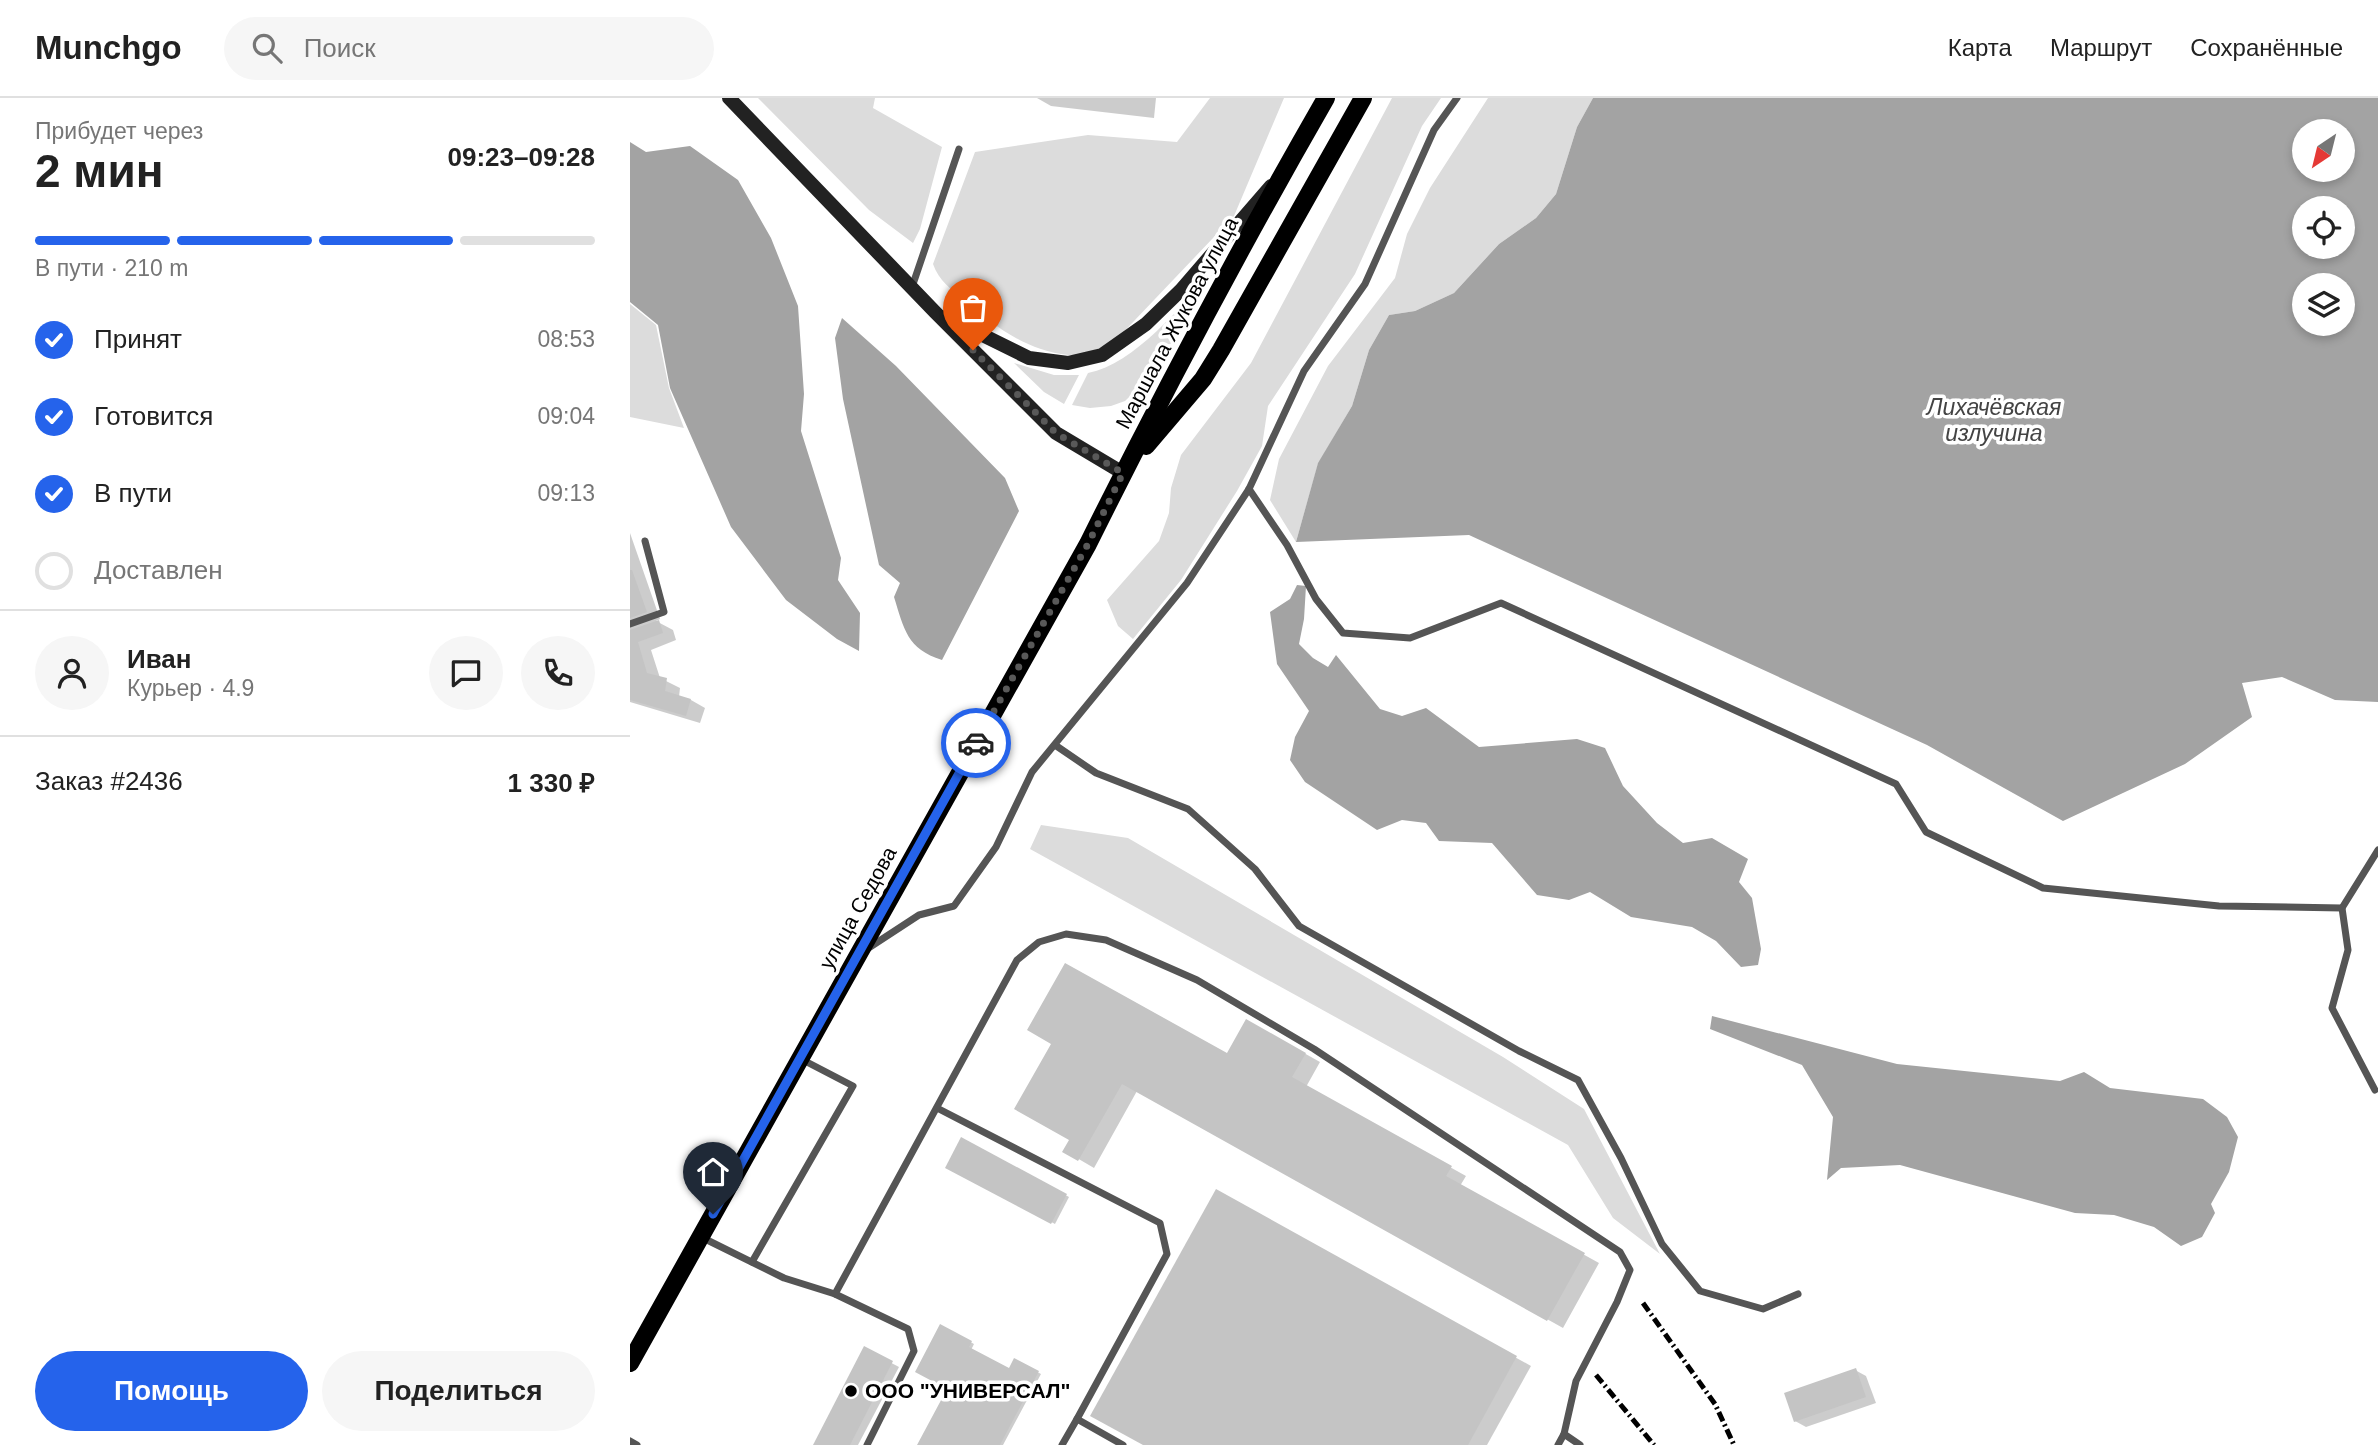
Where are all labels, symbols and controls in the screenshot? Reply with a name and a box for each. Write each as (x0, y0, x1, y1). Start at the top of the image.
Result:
search box (224, 17, 714, 80)
text: Munchgo (35, 29, 182, 66)
icon: search (248, 29, 286, 67)
text: Поиск (304, 33, 376, 63)
text: Карта (1948, 34, 2012, 61)
text: Маршрут (2050, 34, 2152, 61)
text: Сохранённые (2190, 34, 2343, 61)
text: Прибудет через (35, 118, 203, 144)
north arrow (2292, 119, 2356, 182)
map controls (2292, 119, 2355, 336)
text: 09:23–09:28 (448, 142, 595, 172)
text: 2 мин (35, 145, 163, 197)
button: locate (2292, 196, 2355, 259)
street label: Маршала Жукова улица (1111, 213, 1242, 432)
text: В пути · 210 m (35, 255, 188, 281)
button: layers (2292, 273, 2355, 336)
pin (943, 278, 1003, 350)
icon: bag (954, 289, 992, 327)
icon: check (35, 321, 73, 359)
text: Принят (94, 324, 182, 354)
text: 08:53 (537, 326, 595, 352)
water label: Лихачёвская излучина (1925, 394, 2061, 446)
icon: check (35, 398, 73, 436)
text: Готовится (94, 401, 213, 431)
text: 09:04 (537, 403, 595, 429)
icon: check (35, 475, 73, 513)
text: В пути (94, 478, 172, 508)
text: 09:13 (537, 480, 595, 506)
text: Доставлен (94, 555, 223, 585)
button: person (35, 636, 109, 710)
button: chat (429, 636, 503, 710)
button: phone (521, 636, 595, 710)
text: Иван (127, 644, 192, 674)
text: Курьер · 4.9 (127, 675, 254, 701)
courier (941, 708, 1011, 778)
icon: car (957, 724, 995, 762)
text: Заказ #2436 (35, 766, 183, 796)
text: 1 330 ₽ (508, 768, 595, 798)
street label: улица Седова (814, 842, 901, 973)
pin (683, 1142, 743, 1214)
icon: home (694, 1153, 732, 1191)
button: Помощь (35, 1351, 308, 1431)
button: Поделиться (322, 1351, 595, 1431)
place label: ООО "УНИВЕРСАЛ" (865, 1379, 1071, 1402)
marker: ООО "УНИВЕРСАЛ" (843, 1383, 859, 1399)

